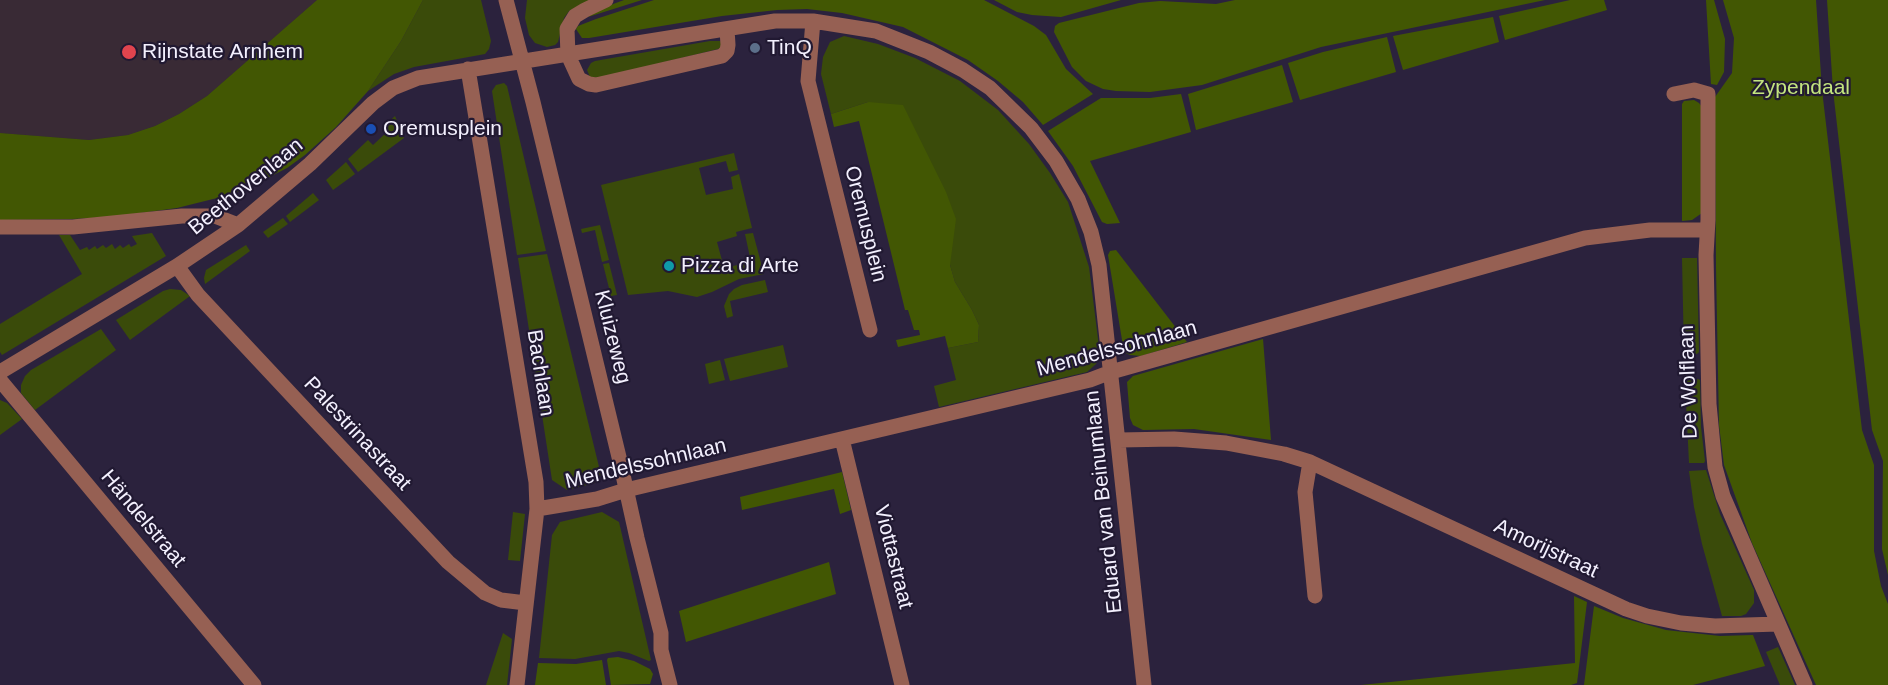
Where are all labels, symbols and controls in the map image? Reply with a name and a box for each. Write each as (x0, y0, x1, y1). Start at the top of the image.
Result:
place label: TinQ (767, 35, 812, 61)
place label: Rijnstate Arnhem (142, 39, 303, 65)
marker: TinQ (748, 41, 762, 55)
marker: Rijnstate Arnhem (120, 43, 138, 61)
park label: Zypendaal (1752, 75, 1850, 101)
place label: Oremusplein (383, 116, 502, 142)
marker: Oremusplein (364, 122, 378, 136)
street label: Beethovenlaan (184, 133, 308, 241)
street label: Oremusplein (838, 163, 892, 285)
place label: Pizza di Arte (681, 253, 799, 279)
marker: Pizza di Arte (662, 259, 676, 273)
street label: Kluizeweg (588, 288, 636, 386)
street label: Mendelssohnlaan (1034, 316, 1200, 382)
street label: De Wolflaan (1674, 325, 1704, 439)
street label: Bachlaan (521, 328, 559, 418)
street label: Palestrinastraat (298, 372, 416, 496)
street label: Eduard van Beinumlaan (1080, 389, 1128, 615)
street label: Mendelssohnlaan (563, 433, 729, 495)
street label: Händelstraat (95, 465, 191, 573)
street label: Viottastraat (868, 503, 918, 611)
street label: Amorijstraat (1490, 514, 1602, 584)

